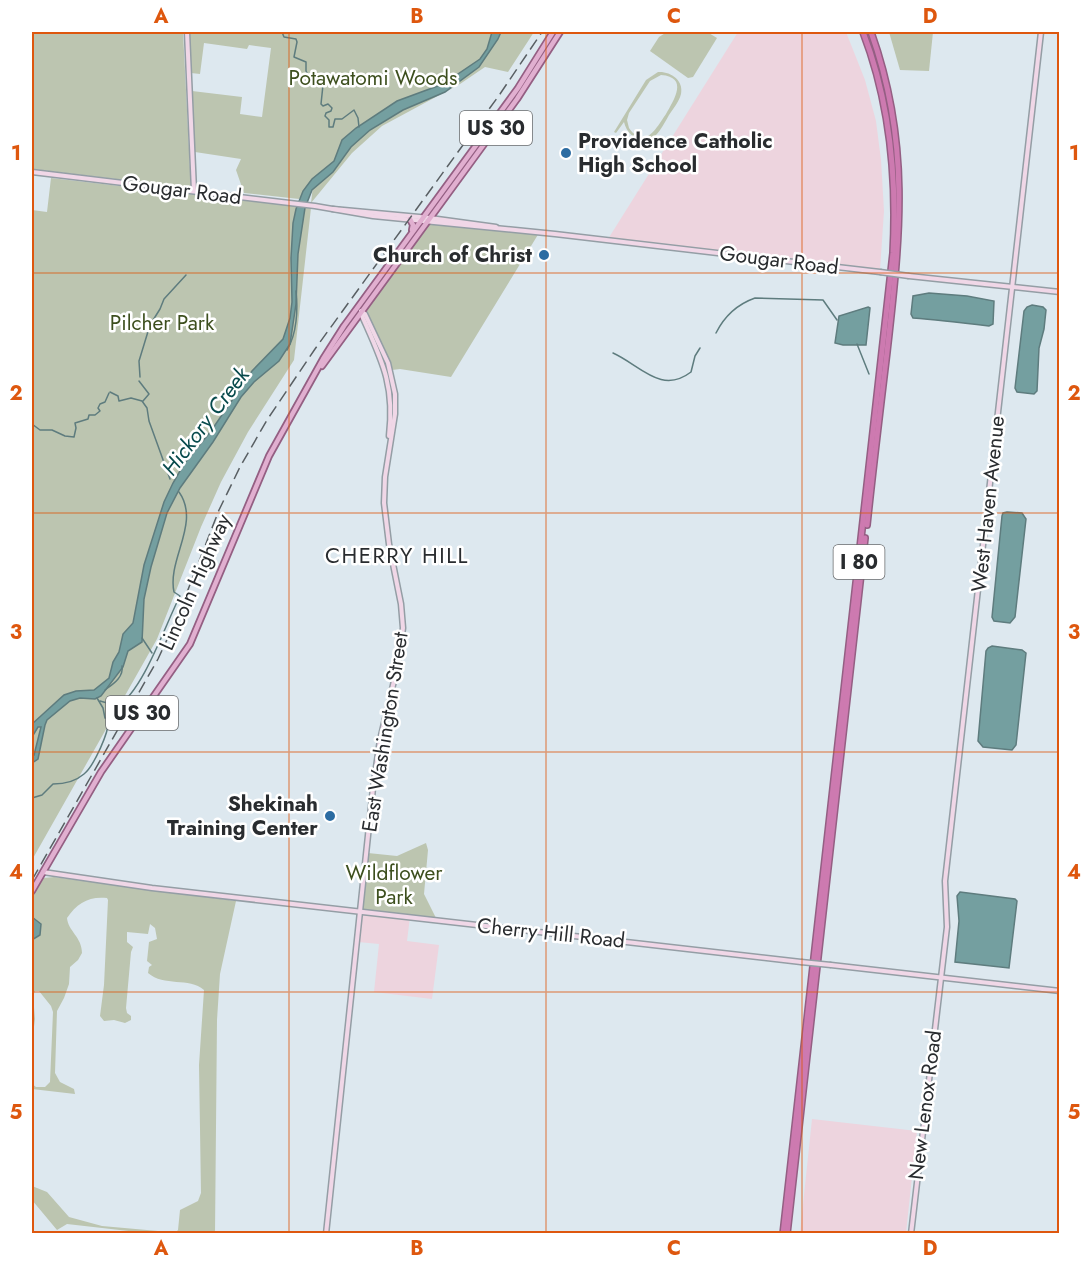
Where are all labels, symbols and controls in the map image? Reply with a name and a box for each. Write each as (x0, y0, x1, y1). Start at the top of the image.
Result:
text: A (153, 2, 169, 31)
text: B (410, 2, 424, 31)
text: C (667, 2, 681, 31)
text: D (923, 2, 937, 31)
park label: Potawatomi Woods (289, 63, 457, 93)
road number: US 30 (460, 111, 532, 145)
place label: Providence Catholic High School (578, 126, 773, 180)
text: 1 (11, 139, 21, 168)
text: 1 (1069, 139, 1079, 168)
marker: Providence Catholic High School (559, 146, 573, 160)
street label: Gougar Road (121, 168, 243, 212)
street label: Gougar Road (718, 238, 840, 282)
place label: Church of Christ (373, 240, 532, 270)
marker: Church of Christ (537, 248, 551, 262)
park label: Pilcher Park (110, 308, 215, 338)
water label: Hickory Creek (153, 359, 257, 482)
text: 2 (9, 379, 23, 408)
text: 2 (1067, 379, 1081, 408)
street label: West Haven Avenue (964, 414, 1012, 594)
street label: Lincoln Highway (152, 508, 239, 655)
district label: CHERRY HILL (325, 539, 469, 571)
road number: I 80 (834, 545, 884, 579)
text: 3 (10, 618, 22, 647)
text: 3 (1068, 618, 1080, 647)
street label: East Washington Street (354, 630, 416, 834)
road number: US 30 (106, 696, 178, 730)
place label: Shekinah Training Center (167, 789, 318, 843)
marker: Shekinah Training Center (323, 809, 337, 823)
text: 4 (9, 858, 23, 887)
park label: Wildflower Park (345, 858, 443, 912)
text: 4 (1067, 858, 1081, 887)
street label: Cherry Hill Road (476, 910, 626, 956)
street label: New Lenox Road (901, 1029, 949, 1181)
text: 5 (10, 1098, 23, 1127)
text: 5 (1068, 1098, 1081, 1127)
text: A (153, 1234, 169, 1263)
text: B (410, 1234, 424, 1263)
text: C (667, 1234, 681, 1263)
text: D (923, 1234, 937, 1263)

